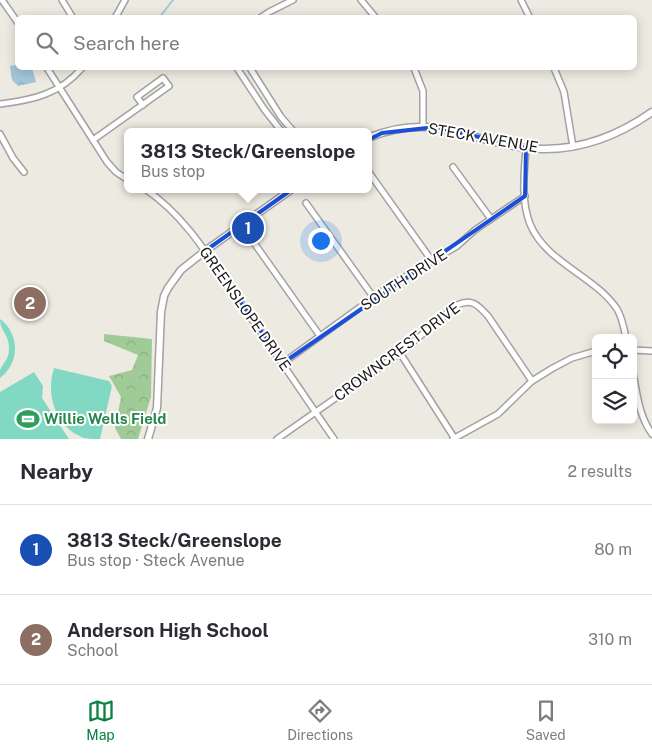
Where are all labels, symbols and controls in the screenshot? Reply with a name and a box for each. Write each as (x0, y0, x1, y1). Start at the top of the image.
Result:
search box (15, 15, 637, 70)
icon: search (33, 29, 61, 57)
text: Search here (73, 32, 180, 54)
street label: STECK AVENUE (427, 119, 540, 156)
popup (124, 128, 372, 193)
text: 3813 Steck/Greenslope (141, 140, 355, 162)
text: Bus stop (141, 162, 205, 181)
pin: 1 (232, 209, 264, 247)
your location (308, 228, 334, 254)
street label: GREENSLOPE DRIVE (196, 243, 295, 374)
street label: SOUTH DRIVE (357, 245, 450, 314)
pin: 2 (14, 284, 46, 322)
street label: CROWNCREST DRIVE (330, 299, 463, 404)
map controls (592, 334, 637, 424)
button: locate (592, 334, 637, 379)
button: layers (592, 379, 637, 424)
sports icon: Willie Wells Field (15, 406, 41, 432)
place label: Willie Wells Field (44, 410, 166, 427)
text: Nearby (20, 459, 93, 484)
text: 2 results (567, 462, 632, 481)
text: 3813 Steck/Greenslope (67, 529, 282, 551)
text: 1 (33, 540, 39, 559)
text: 80 m (594, 540, 632, 559)
text: Bus stop · Steck Avenue (67, 551, 245, 570)
text: Anderson High School (67, 619, 269, 641)
text: 2 (31, 630, 41, 649)
text: 310 m (588, 630, 632, 649)
text: School (67, 641, 118, 660)
tab: Map (86, 697, 115, 743)
tab: Directions (287, 697, 353, 743)
tab: Saved (526, 697, 566, 743)

